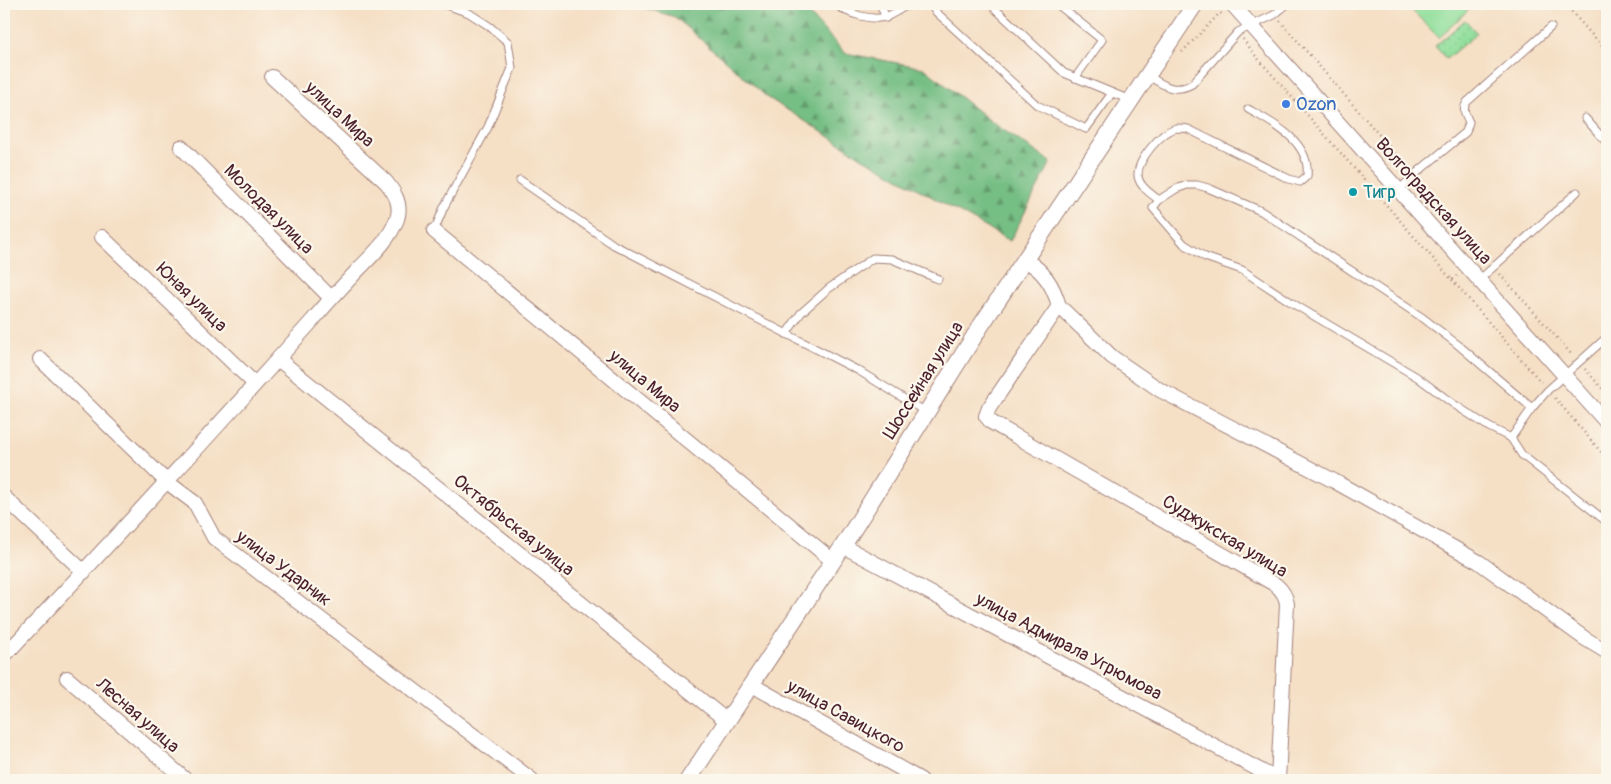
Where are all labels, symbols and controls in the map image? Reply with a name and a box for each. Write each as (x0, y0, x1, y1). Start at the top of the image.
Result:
street label: улица Мира (299, 76, 379, 152)
place label: Ozon (1296, 93, 1336, 116)
marker: Ozon (1280, 98, 1292, 110)
street label: Волгоградская улица (1371, 133, 1497, 270)
street label: Молодая улица (219, 159, 319, 259)
place label: Тигр (1363, 181, 1396, 204)
marker: Тигр (1347, 186, 1359, 198)
street label: Юная улица (151, 258, 232, 337)
street label: Шоссейная улица (878, 317, 969, 443)
street label: улица Мира (603, 344, 685, 418)
street label: Октябрьская улица (448, 469, 579, 581)
street label: Суджукская улица (1158, 490, 1292, 583)
street label: улица Ударник (231, 524, 336, 612)
street label: улица Адмирала Угрюмова (971, 587, 1166, 705)
street label: Лесная улица (90, 672, 184, 758)
street label: улица Савицкого (782, 674, 909, 758)

